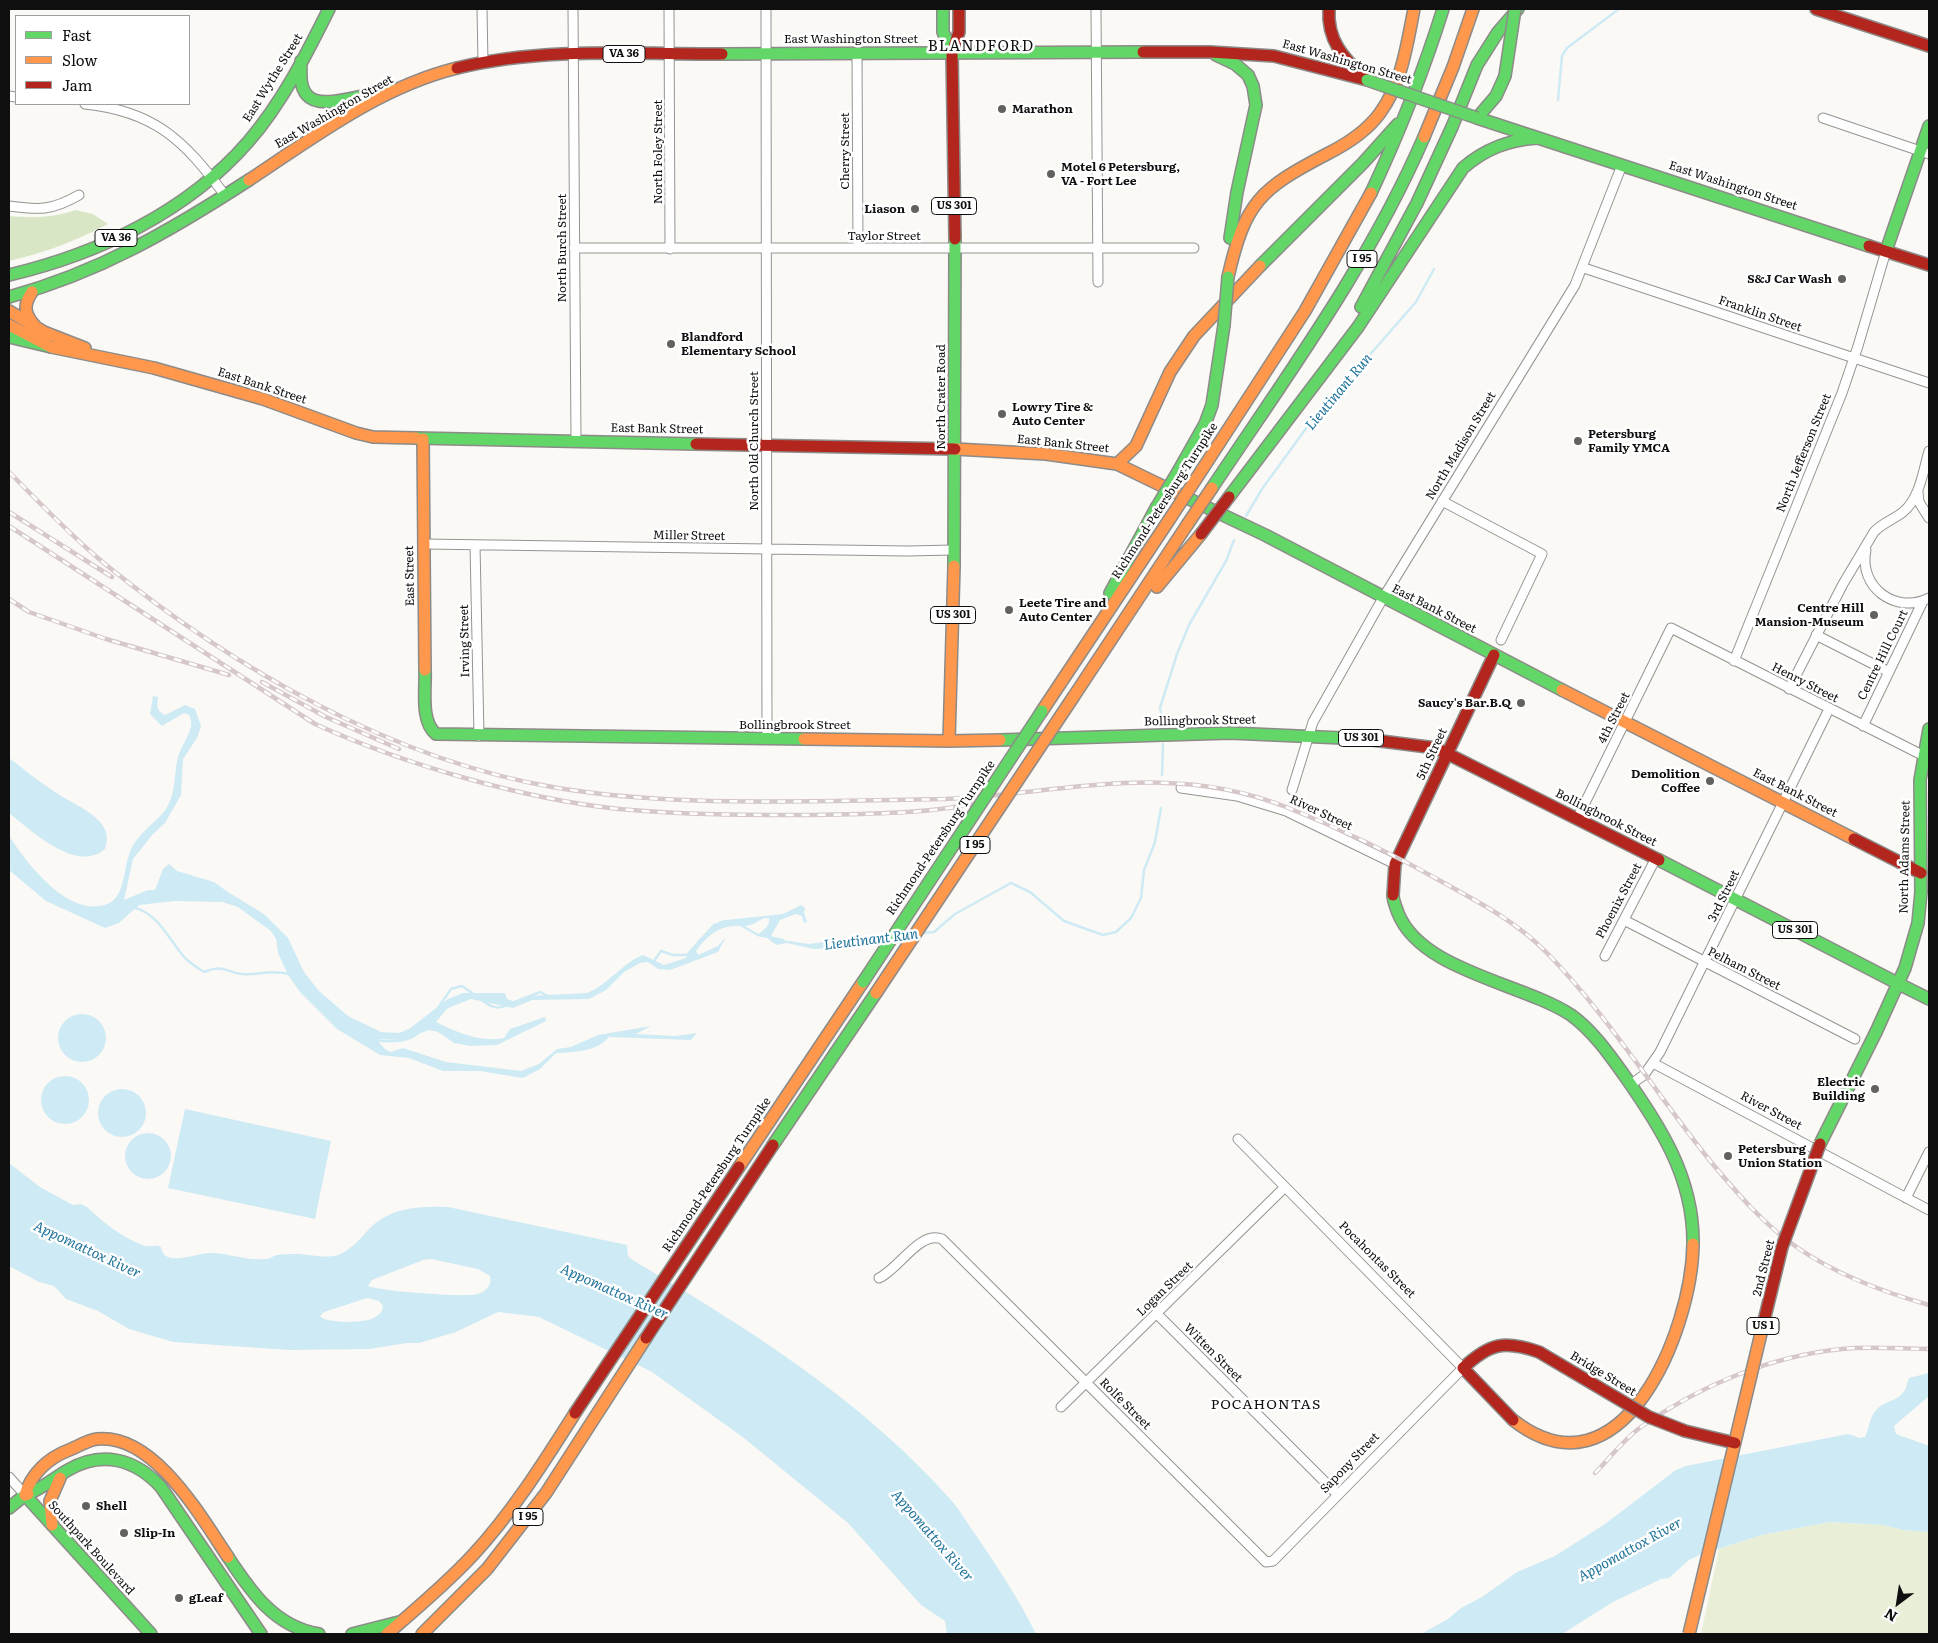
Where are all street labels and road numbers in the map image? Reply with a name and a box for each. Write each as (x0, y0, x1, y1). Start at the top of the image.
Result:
street label: East Wythe Street (240, 31, 306, 125)
street label: East Washington Street (784, 32, 918, 46)
street label: East Washington Street (1281, 37, 1413, 87)
road number: VA 36 (603, 46, 645, 62)
street label: East Washington Street (272, 72, 396, 152)
street label: North Foley Street (651, 100, 665, 204)
street label: Cherry Street (838, 112, 852, 190)
street label: East Washington Street (1667, 158, 1799, 214)
street label: North Burch Street (555, 194, 569, 302)
road number: US 301 (932, 198, 976, 215)
street label: Taylor Street (847, 229, 921, 243)
road number: VA 36 (95, 230, 137, 247)
road number: I 95 (1347, 250, 1377, 268)
street label: Franklin Street (1716, 293, 1804, 335)
street label: North Crater Road (934, 344, 948, 450)
street label: East Bank Street (216, 365, 308, 407)
street label: North Old Church Street (747, 371, 761, 511)
street label: North Madison Street (1423, 389, 1499, 503)
street label: North Jefferson Street (1774, 391, 1834, 515)
street label: Richmond-Petersburg Turnpike (1109, 420, 1221, 582)
street label: East Bank Street (610, 421, 704, 437)
street label: East Bank Street (1016, 432, 1110, 456)
street label: Miller Street (653, 528, 725, 544)
street label: East Street (402, 545, 418, 607)
street label: East Bank Street (1389, 582, 1479, 636)
street label: Irving Street (457, 604, 473, 678)
road number: US 301 (930, 606, 976, 624)
street label: Centre Hill Court (1855, 607, 1911, 703)
street label: Henry Street (1769, 660, 1841, 706)
street label: 4th Street (1595, 690, 1633, 746)
street label: Bollingbrook Street (1144, 713, 1256, 729)
street label: Bollingbrook Street (739, 718, 851, 732)
street label: 5th Street (1414, 726, 1450, 782)
road number: US 301 (1338, 730, 1384, 746)
street label: Richmond-Petersburg Turnpike (884, 758, 998, 918)
street label: East Bank Street (1750, 766, 1840, 820)
street label: Bollingbrook Street (1553, 786, 1659, 850)
street label: River Street (1287, 792, 1355, 834)
street label: North Adams Street (1897, 800, 1913, 914)
road number: I 95 (960, 836, 990, 854)
street label: Phoenix Street (1593, 861, 1645, 941)
street label: 3rd Street (1705, 868, 1743, 924)
road number: US 301 (1772, 922, 1818, 938)
street label: Pelham Street (1705, 944, 1783, 994)
street label: River Street (1738, 1089, 1804, 1133)
street label: Richmond-Petersburg Turnpike (660, 1095, 774, 1255)
street label: Pocahontas Street (1336, 1219, 1418, 1301)
street label: 2nd Street (1750, 1238, 1778, 1298)
street label: Logan Street (1134, 1259, 1196, 1319)
road number: US 1 (1747, 1318, 1779, 1334)
street label: Witten Street (1181, 1321, 1245, 1385)
street label: Bridge Street (1567, 1349, 1639, 1399)
street label: Rolfe Street (1096, 1375, 1154, 1433)
street label: Sapony Street (1318, 1430, 1382, 1496)
street label: Southpark Boulevard (45, 1498, 137, 1598)
road number: I 95 (513, 1508, 543, 1525)

